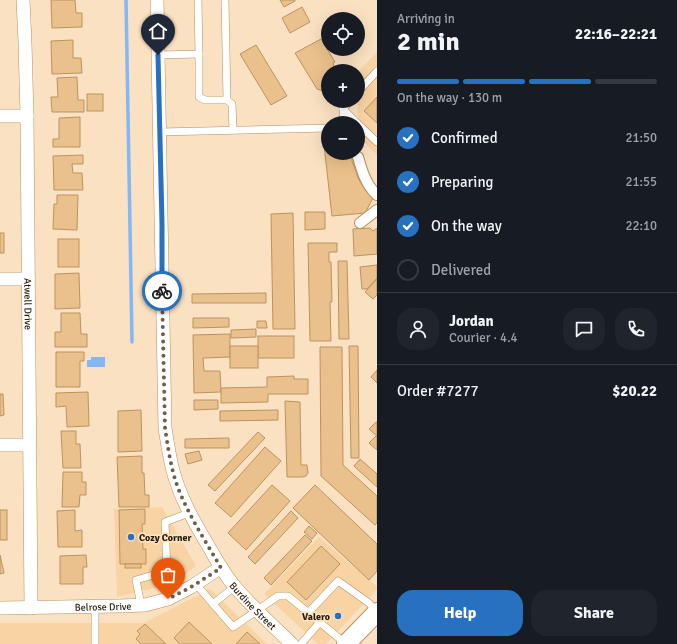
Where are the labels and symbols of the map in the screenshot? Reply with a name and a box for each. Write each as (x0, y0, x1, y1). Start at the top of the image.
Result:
pin (141, 14, 175, 55)
courier (142, 271, 182, 311)
street label: Atwell Drive (21, 278, 34, 330)
marker: Cozy Corner (126, 532, 136, 542)
place label: Cozy Corner (139, 532, 191, 544)
pin (151, 558, 185, 599)
street label: Burdine Street (227, 580, 279, 633)
street label: Belrose Drive (75, 601, 132, 614)
place label: Valero (302, 611, 330, 623)
marker: Valero (333, 611, 343, 621)

